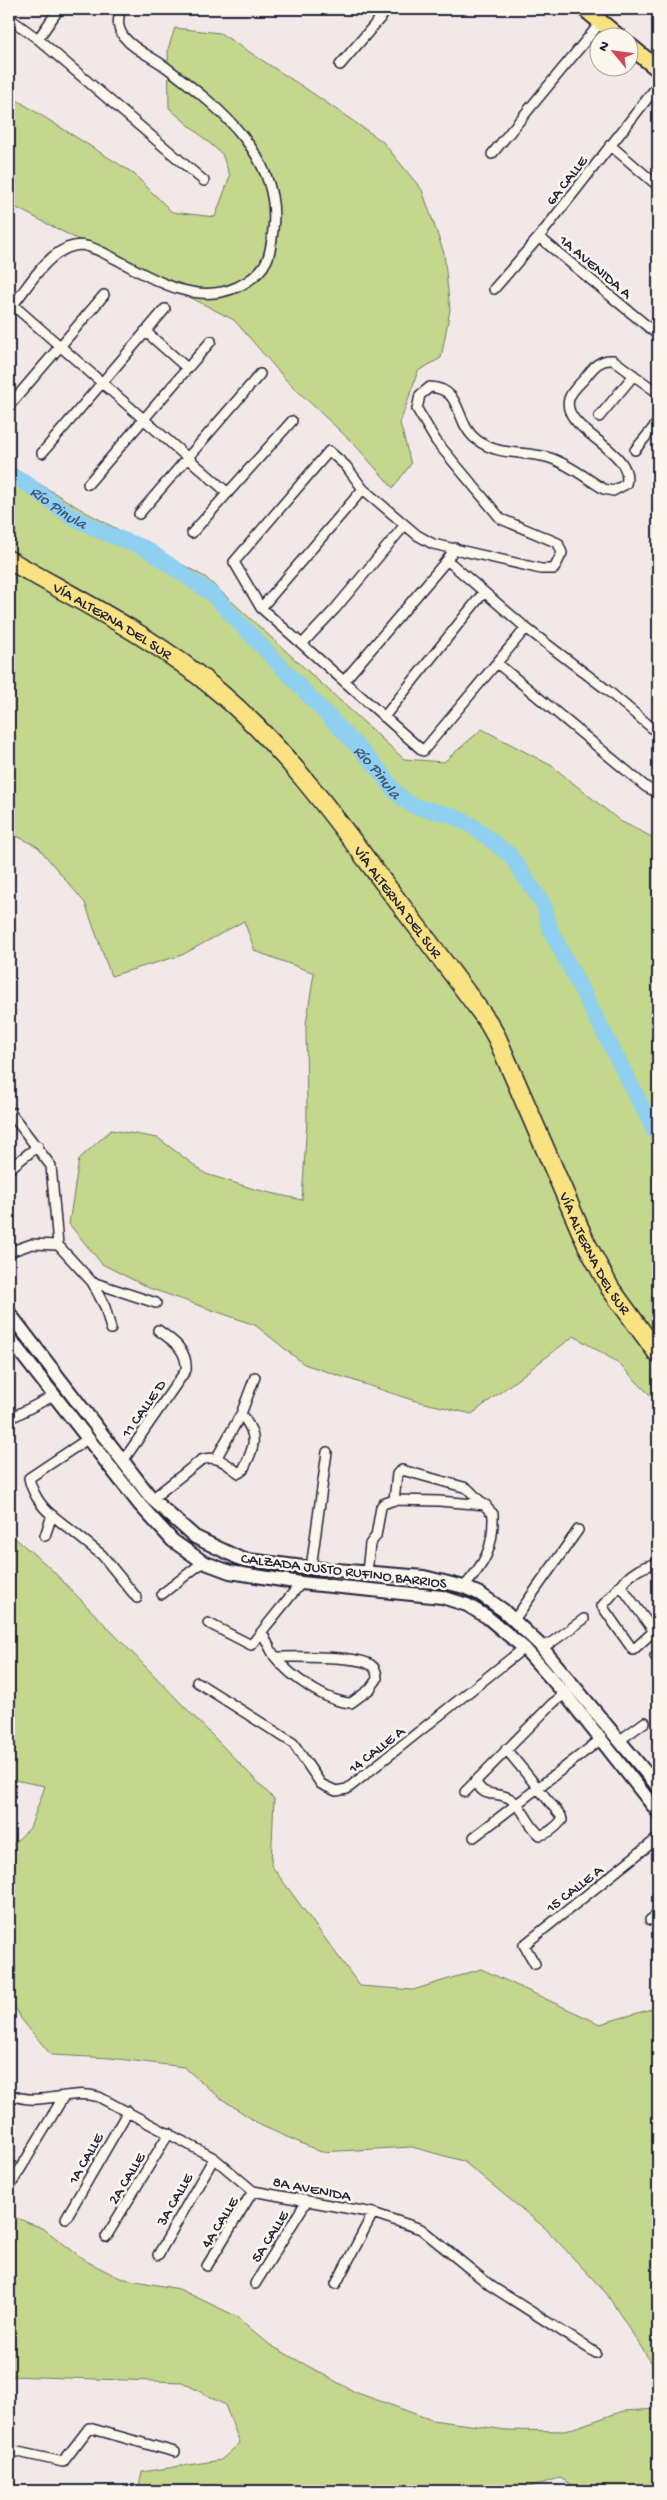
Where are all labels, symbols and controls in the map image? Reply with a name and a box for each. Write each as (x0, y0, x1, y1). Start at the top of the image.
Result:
north arrow (590, 28, 640, 78)
text: N (595, 39, 614, 55)
street label: 6A CALLE (543, 153, 593, 209)
street label: 1A AVENIDA A (554, 231, 636, 304)
water label: Río Pinula (25, 484, 90, 536)
street label: VÍA ALTERNA DEL SUR (48, 579, 176, 665)
water label: Río Pinula (348, 743, 404, 806)
street label: VÍA ALTERNA DEL SUR (348, 843, 445, 963)
street label: VÍA ALTERNA DEL SUR (554, 1189, 634, 1320)
street label: 11 CALLE D (118, 1377, 171, 1442)
street label: CALZADA JUSTO RUFINO BARRIOS (240, 1550, 448, 1594)
street label: 14 CALLE A (345, 1722, 410, 1779)
street label: 15 CALLE A (542, 1861, 608, 1918)
street label: 1A CALLE (64, 2130, 109, 2189)
street label: 2A CALLE (105, 2149, 150, 2208)
street label: 3A CALLE (153, 2170, 198, 2230)
street label: 8A AVENIDA (271, 2174, 353, 2207)
street label: 4A CALLE (198, 2194, 244, 2252)
street label: 5A CALLE (248, 2207, 294, 2266)

